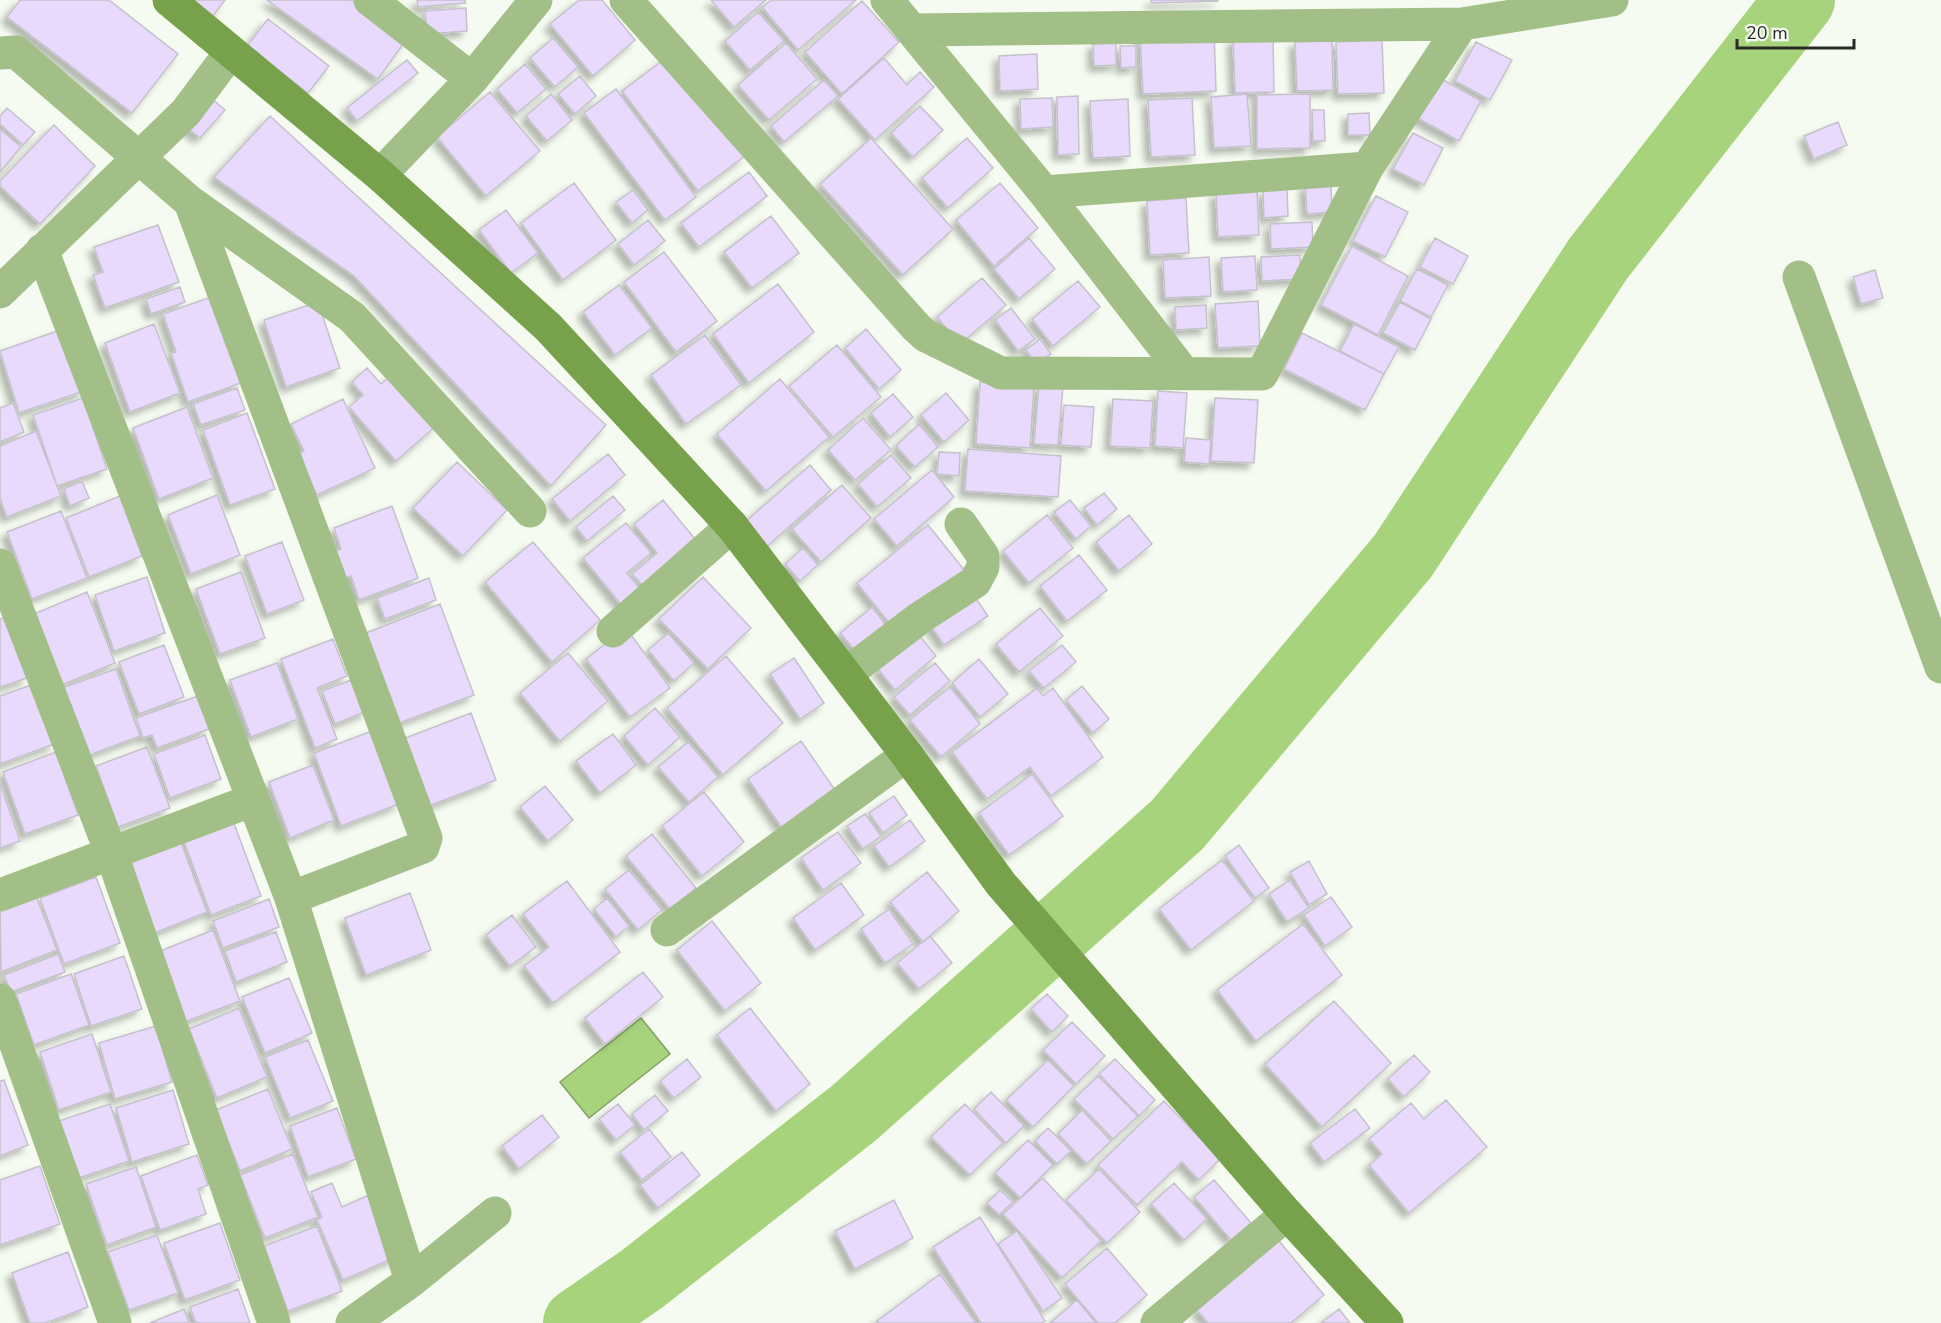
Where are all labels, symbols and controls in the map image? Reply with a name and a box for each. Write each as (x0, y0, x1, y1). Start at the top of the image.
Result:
scale bar (1737, 12, 1854, 50)
text: 20 m (1746, 21, 1788, 45)

